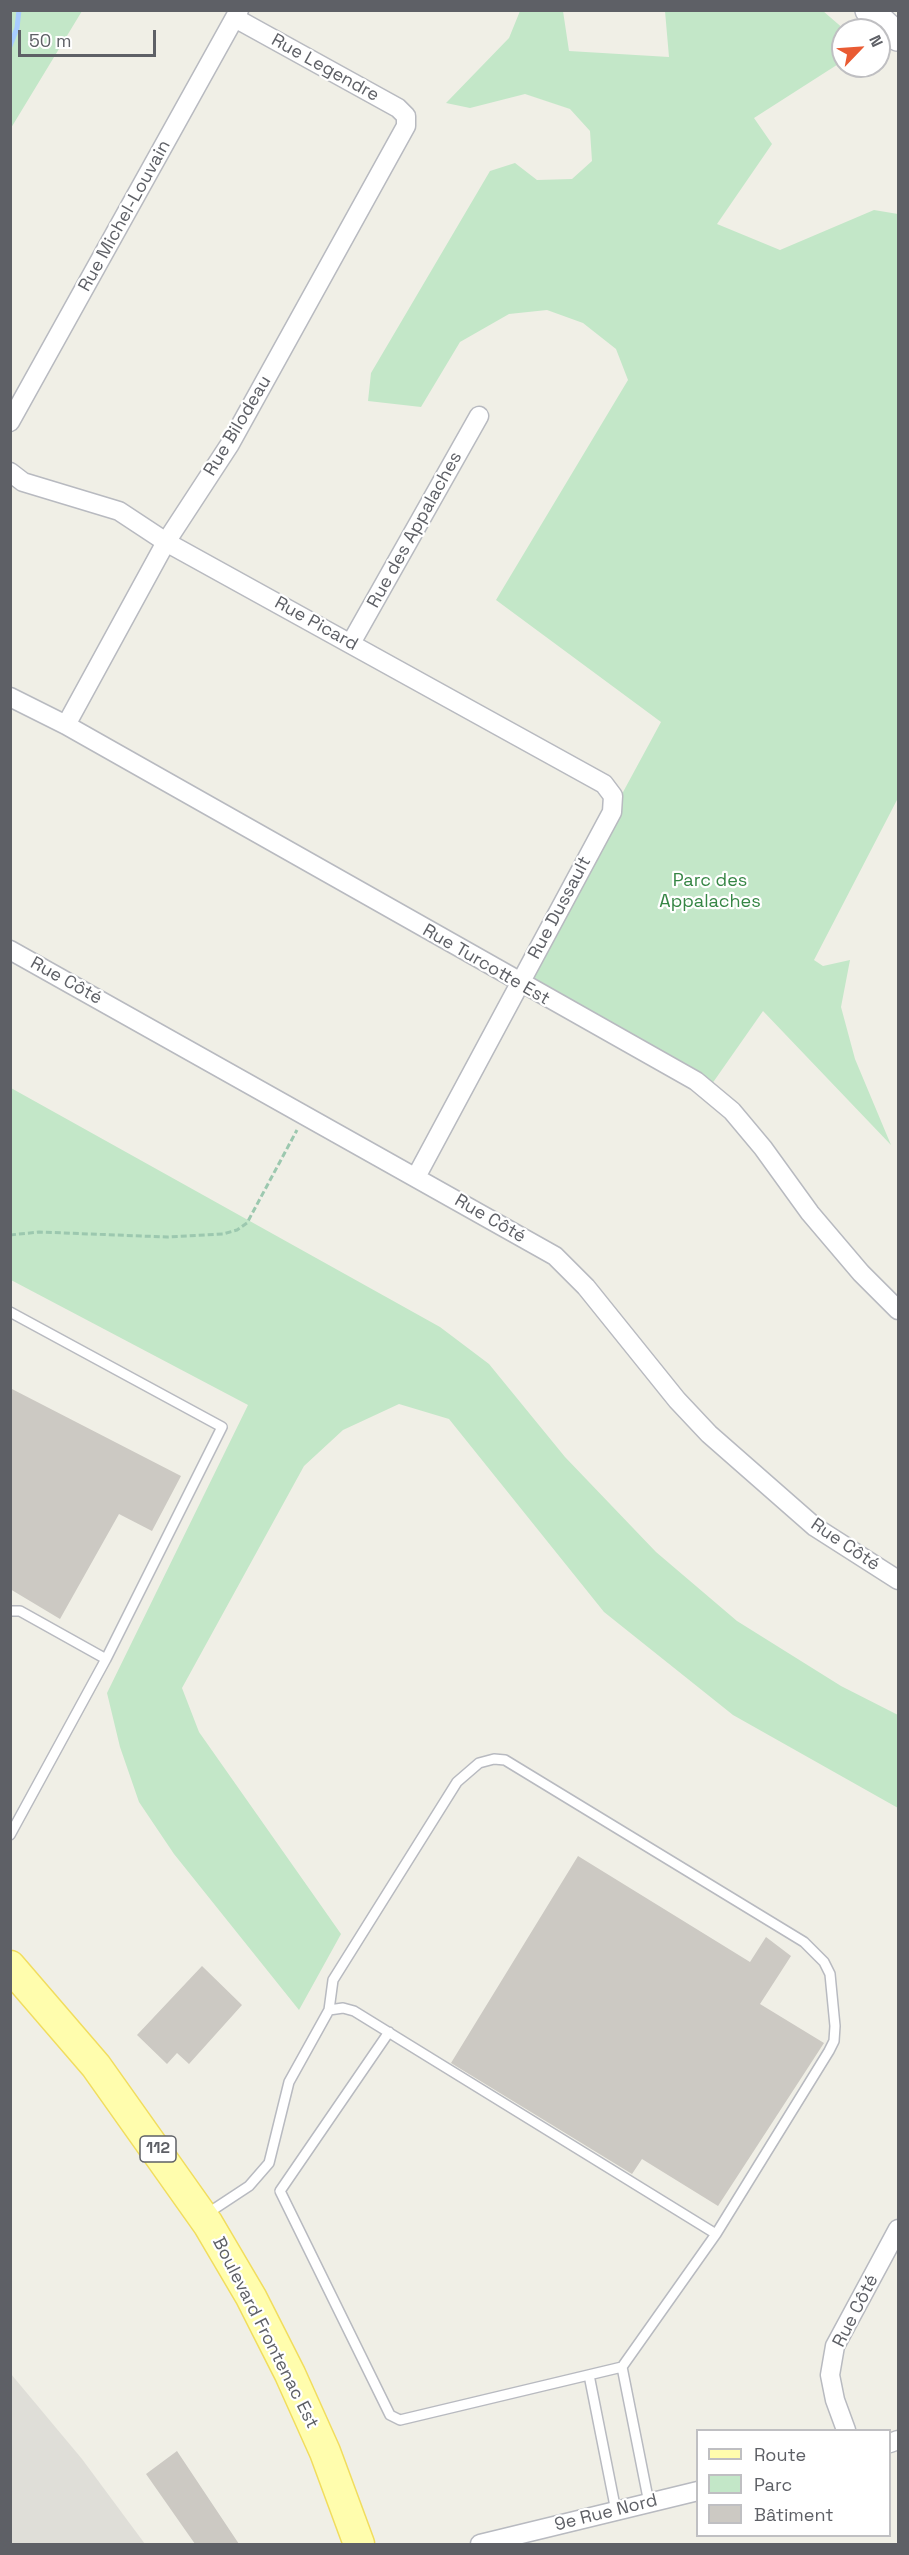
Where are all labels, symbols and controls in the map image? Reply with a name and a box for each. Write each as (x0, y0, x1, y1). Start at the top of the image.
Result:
scale bar (21, 18, 159, 56)
north arrow (831, 18, 891, 78)
text: 50 m (29, 29, 71, 52)
street label: Rue Legendre (267, 29, 383, 107)
text: N (864, 32, 888, 50)
street label: Rue Michel-Louvain (74, 137, 176, 295)
street label: Rue Bilodeau (200, 372, 276, 480)
street label: Rue des Appalaches (363, 448, 467, 612)
street label: Rue Picard (271, 592, 361, 656)
street label: Rue Dussault (524, 853, 596, 963)
park label: Parc des Appalaches (659, 870, 761, 912)
street label: Rue Turcotte Est (419, 920, 553, 1010)
street label: Rue Côté (26, 953, 106, 1009)
street label: Rue Côté (451, 1190, 529, 1248)
street label: Rue Côté (806, 1514, 884, 1576)
road number: 112 (140, 2136, 176, 2162)
street label: Boulevard Frontenac Est (207, 2234, 323, 2432)
street label: Rue Côté (829, 2271, 883, 2351)
legend (696, 2429, 891, 2537)
text: Route (754, 2443, 806, 2466)
text: Parc (754, 2473, 792, 2496)
street label: 9e Rue Nord (552, 2490, 660, 2536)
text: Bâtiment (754, 2503, 834, 2526)

